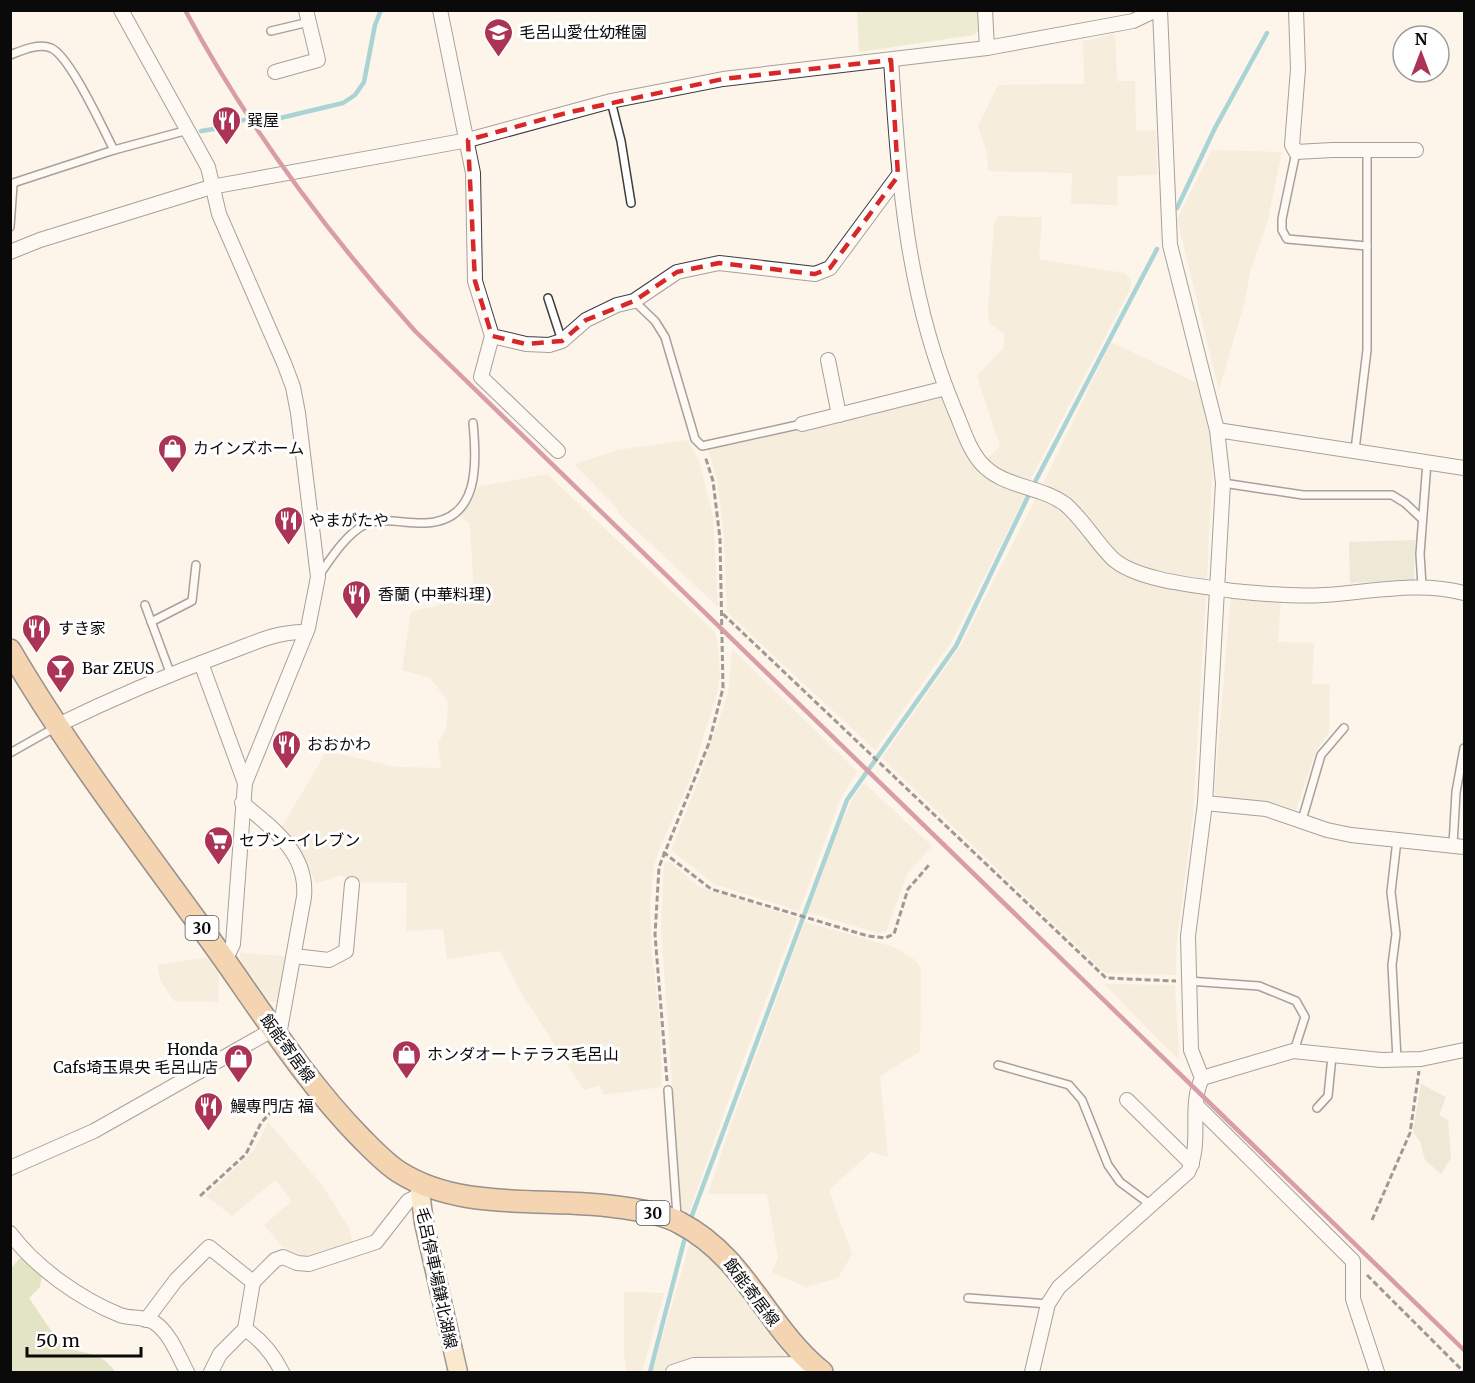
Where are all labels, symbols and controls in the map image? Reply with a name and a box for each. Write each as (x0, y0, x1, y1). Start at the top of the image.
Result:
school or university icon: 毛呂山愛仕幼稚園 (482, 16, 514, 58)
place label: 毛呂山愛仕幼稚園 (519, 22, 647, 42)
north arrow (1391, 24, 1451, 84)
text: N (1415, 29, 1428, 49)
restaurant icon: 巽屋 (210, 104, 242, 146)
place label: 巽屋 (247, 110, 279, 130)
shop icon: カインズホーム (156, 432, 188, 474)
place label: カインズホーム (193, 438, 304, 458)
restaurant icon: やまがたや (272, 504, 304, 546)
place label: やまがたや (309, 510, 389, 530)
restaurant icon: 香蘭 (中華料理) (341, 578, 373, 620)
place label: 香蘭 (中華料理) (378, 584, 492, 604)
restaurant icon: すき家 (21, 612, 53, 654)
place label: すき家 (58, 618, 106, 638)
bar icon: Bar ZEUS (45, 652, 77, 694)
place label: Bar ZEUS (82, 658, 154, 678)
restaurant icon: おおかわ (270, 728, 302, 770)
place label: おおかわ (307, 734, 371, 754)
supermarket icon: セブン-イレブン (202, 824, 234, 866)
place label: セブン-イレブン (239, 830, 360, 850)
road number: 30 (186, 916, 218, 940)
street label: 飯能寄居線 (256, 1010, 320, 1086)
shop icon: ホンダオートテラス毛呂山 (390, 1038, 422, 1080)
place label: Honda Cafs埼玉県央 毛呂山店 (53, 1039, 218, 1077)
shop icon: Honda Cafs埼玉県央 毛呂山店 (223, 1042, 255, 1084)
place label: ホンダオートテラス毛呂山 (427, 1044, 619, 1064)
restaurant icon: 鰻専門店 福 (193, 1090, 225, 1132)
place label: 鰻専門店 福 (230, 1096, 314, 1116)
road number: 30 (636, 1201, 670, 1225)
street label: 毛呂停車場鎌北湖線 (412, 1205, 462, 1351)
street label: 飯能寄居線 (720, 1254, 784, 1330)
scale bar (27, 1320, 141, 1358)
text: 50 m (36, 1329, 80, 1352)

